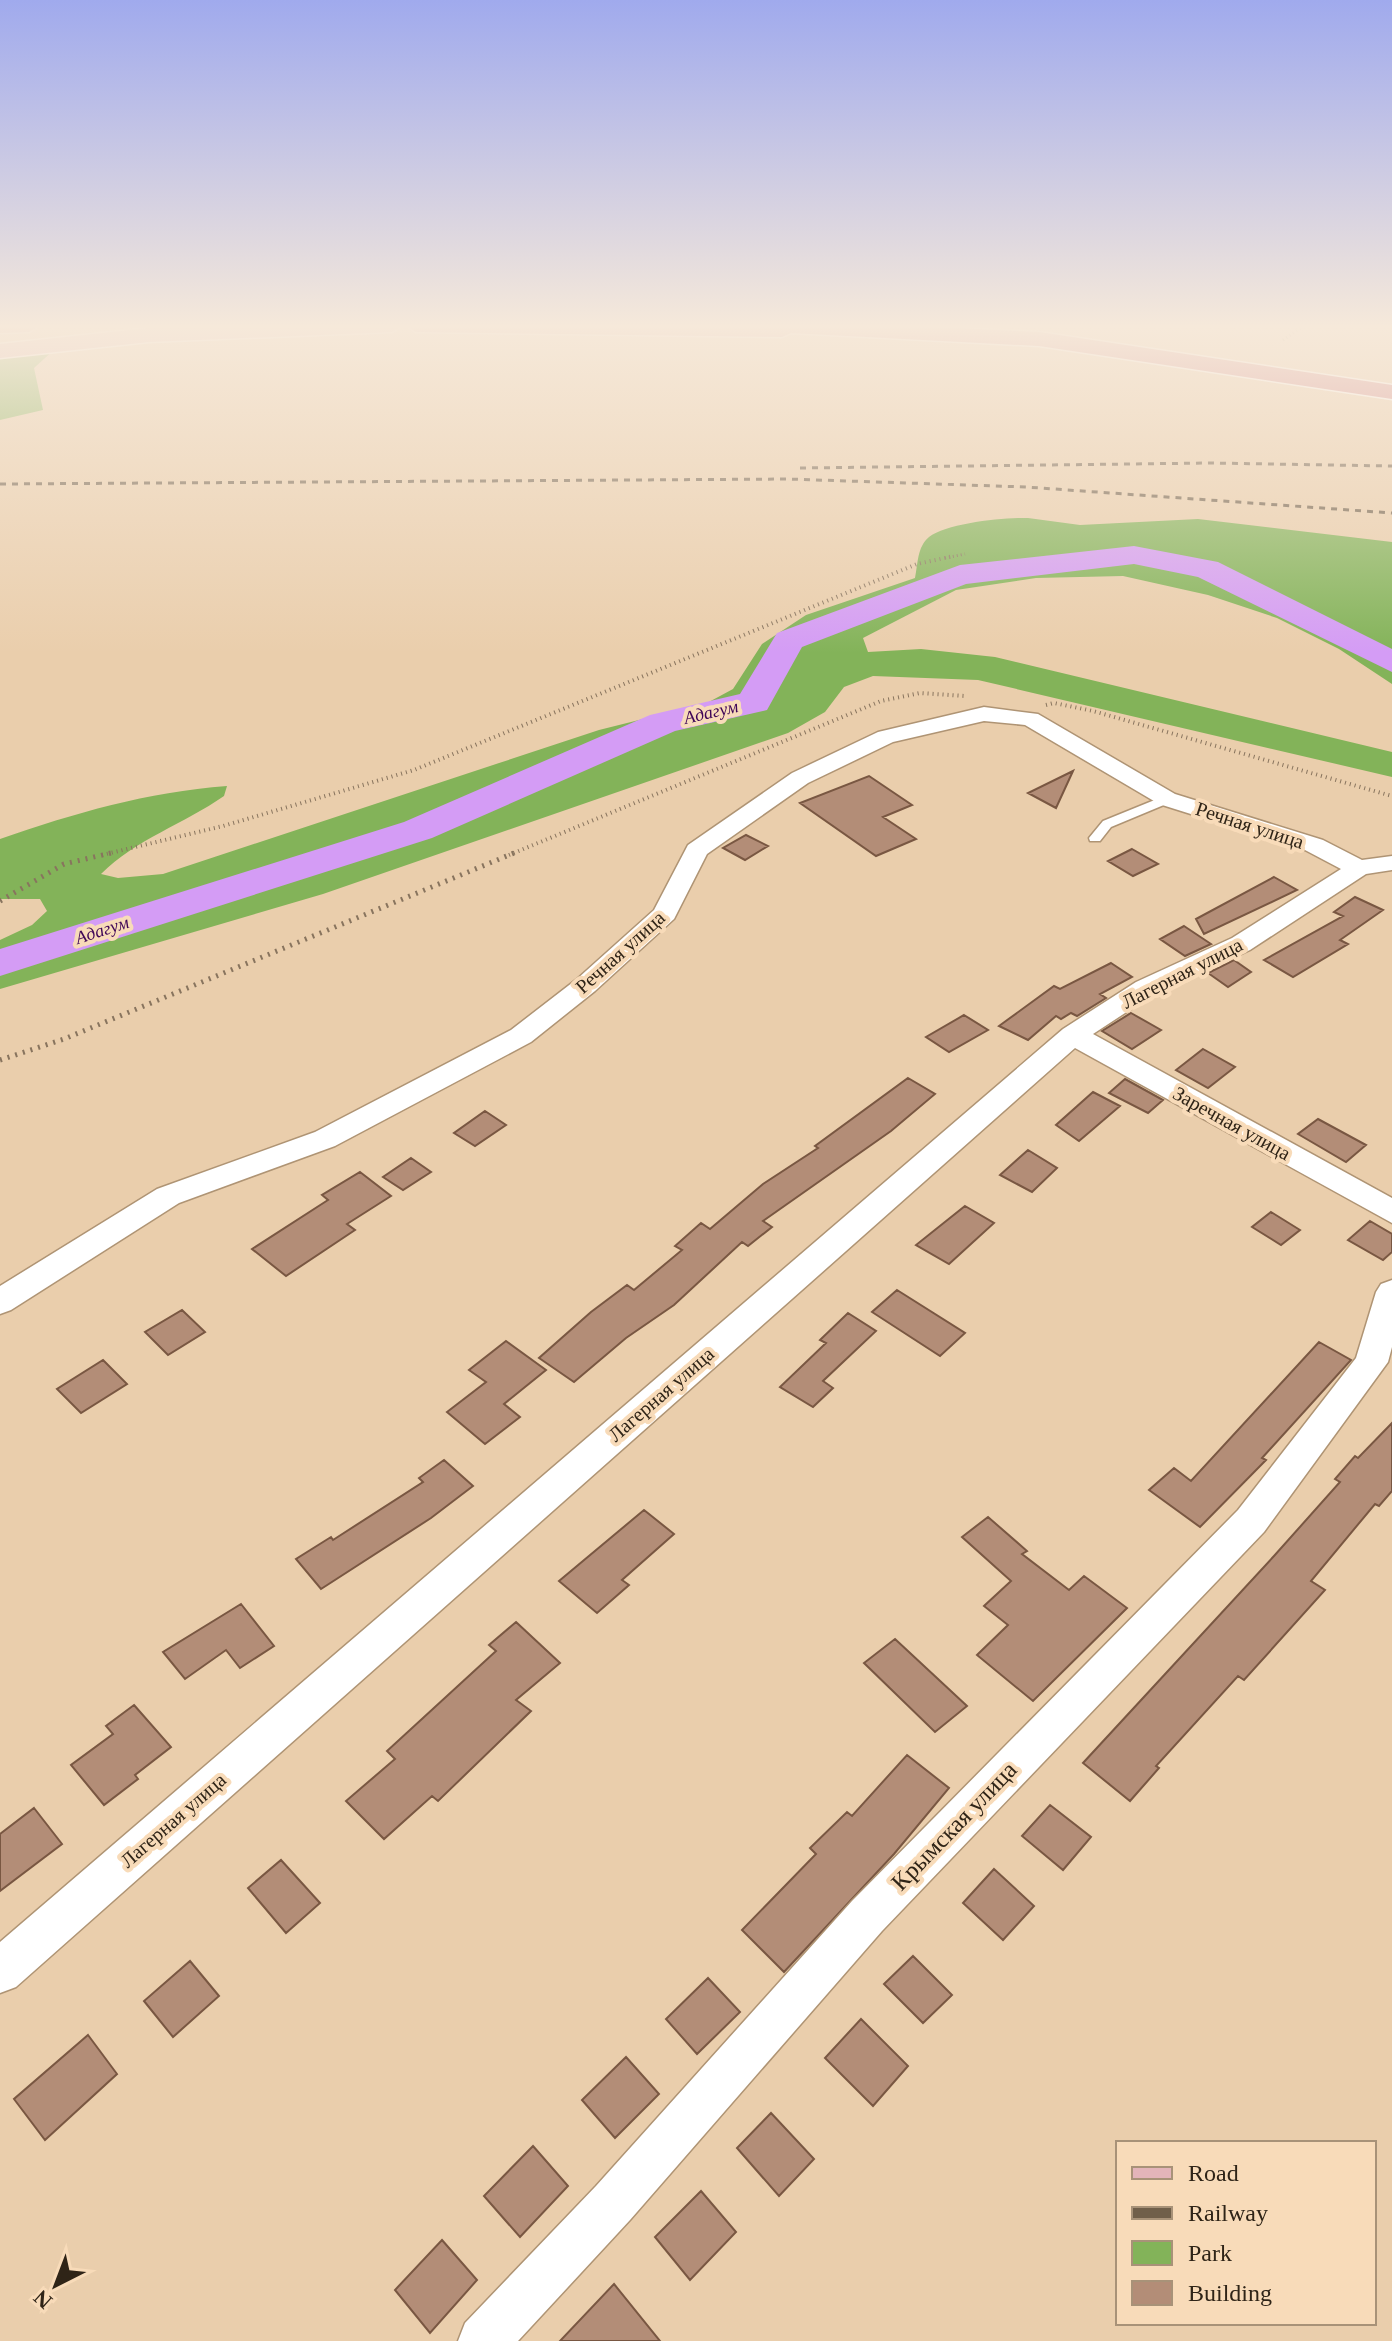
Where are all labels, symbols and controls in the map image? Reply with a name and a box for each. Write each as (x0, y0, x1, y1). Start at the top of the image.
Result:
water label: Адагум (681, 696, 741, 728)
street label: Речная улица (1193, 797, 1307, 854)
street label: Речная улица (571, 906, 670, 999)
water label: Адагум (72, 912, 132, 948)
street label: Лагерная улица (1118, 933, 1247, 1014)
street label: Заречная улица (1169, 1082, 1295, 1165)
street label: Лагерная улица (604, 1342, 719, 1446)
street label: Крымская улица (886, 1756, 1022, 1896)
street label: Лагерная улица (116, 1768, 231, 1872)
legend (1116, 2141, 1376, 2325)
text: Road (1188, 2160, 1239, 2186)
text: Railway (1188, 2200, 1268, 2226)
text: Park (1188, 2240, 1232, 2266)
north arrow (16, 2245, 96, 2325)
text: Building (1188, 2280, 1272, 2306)
text: N (29, 2285, 57, 2314)

